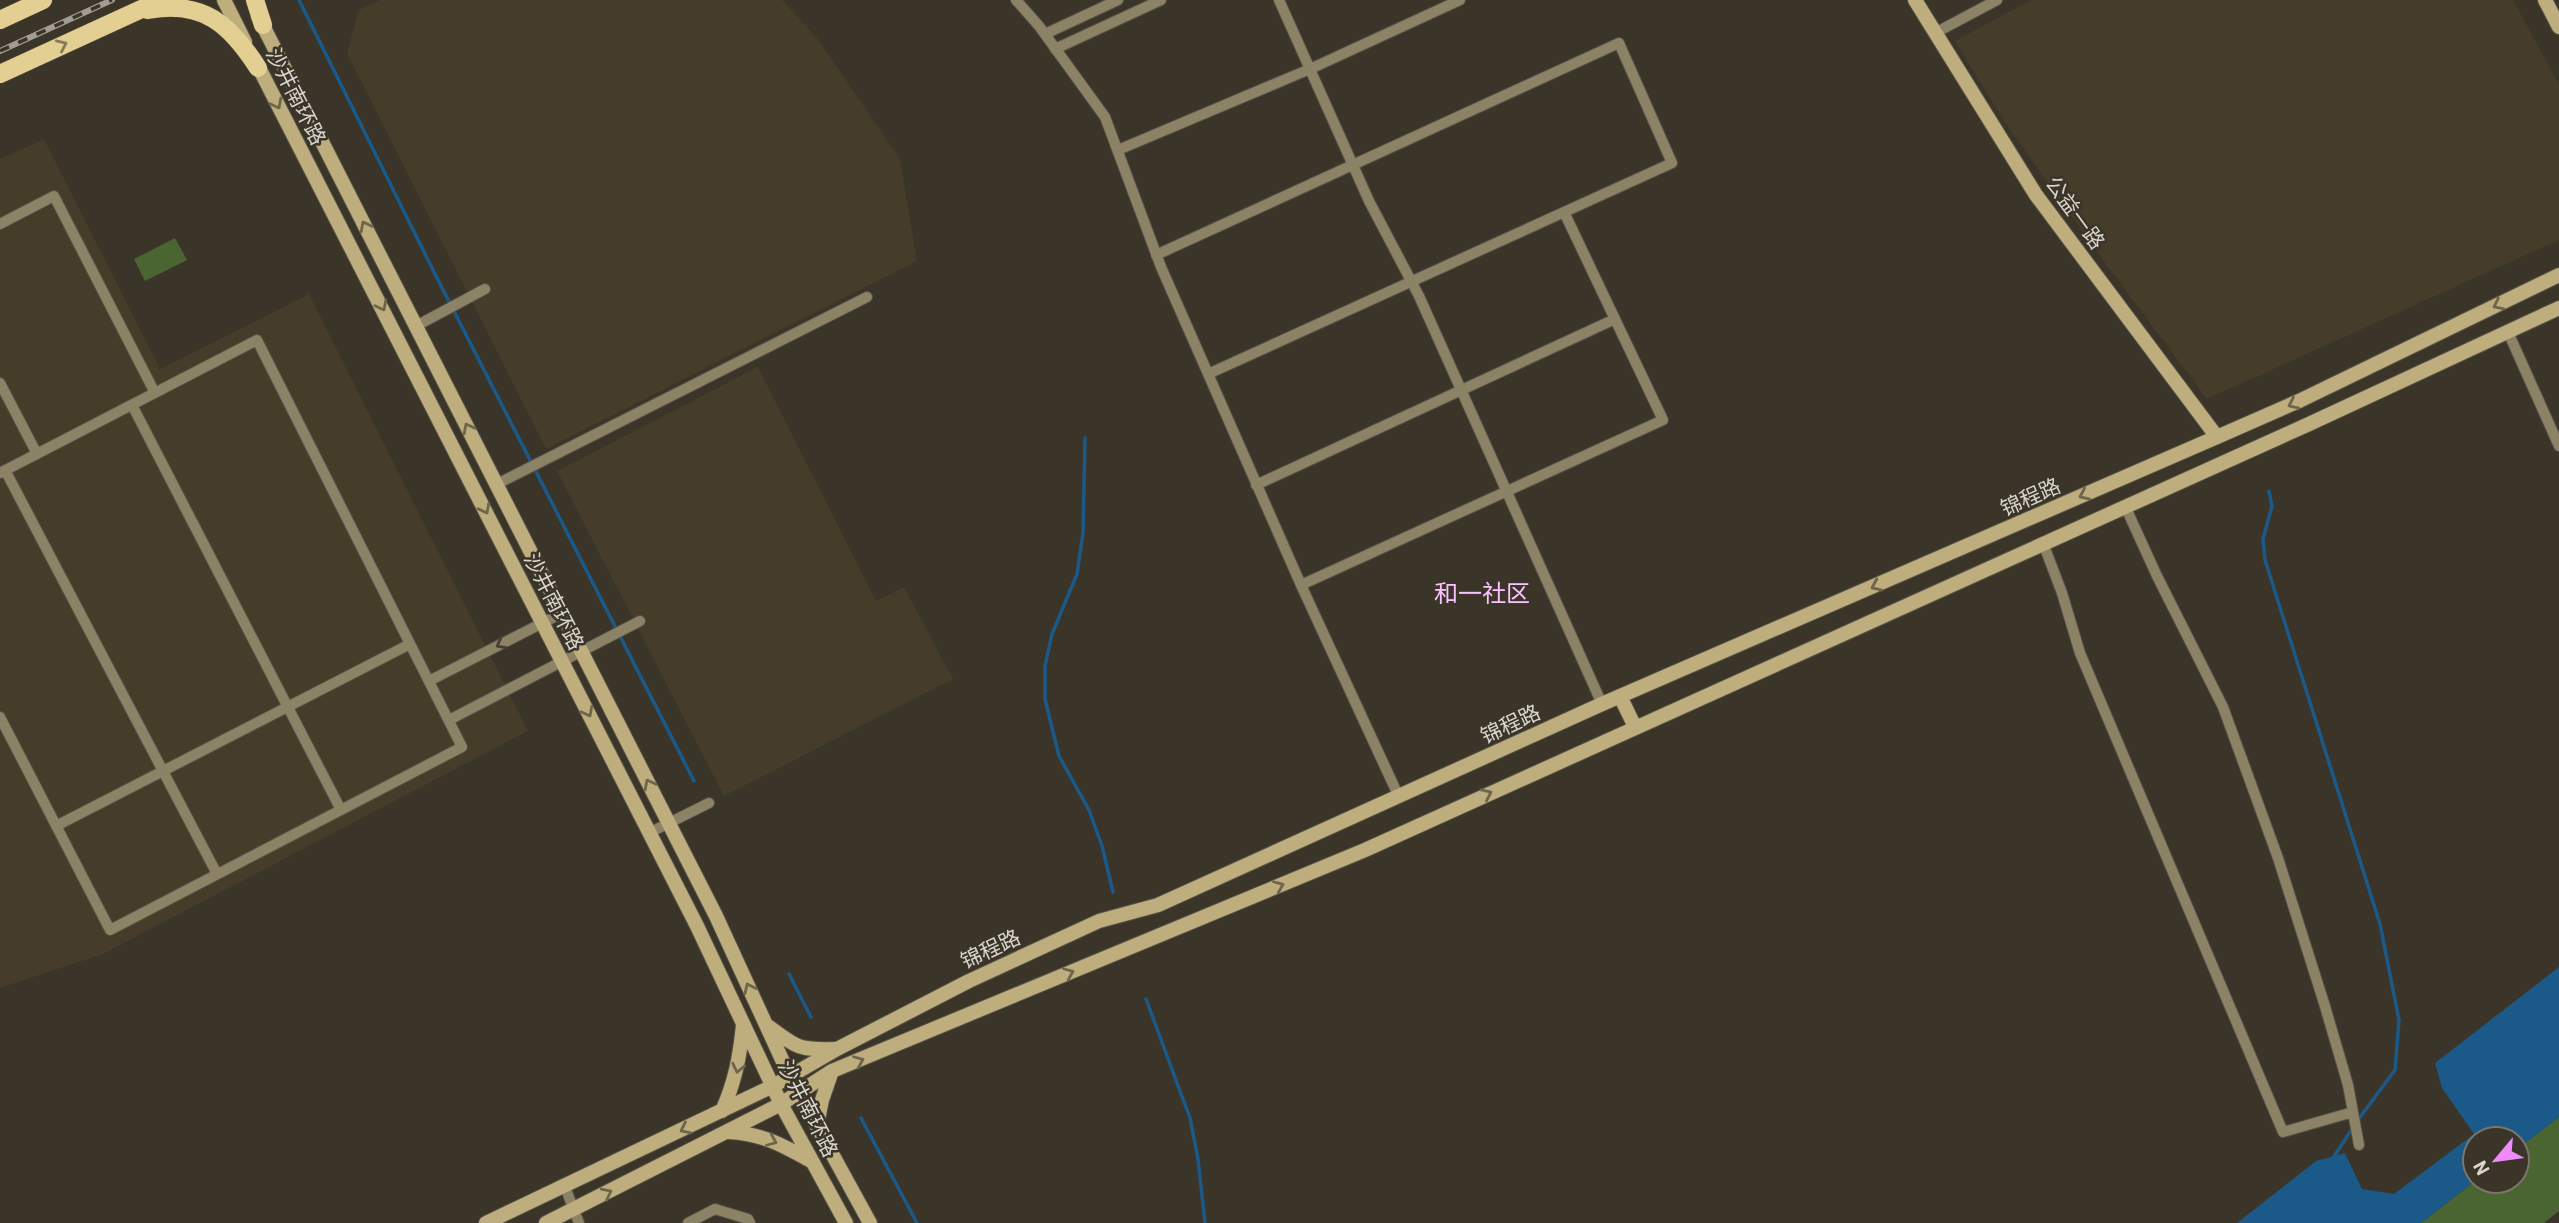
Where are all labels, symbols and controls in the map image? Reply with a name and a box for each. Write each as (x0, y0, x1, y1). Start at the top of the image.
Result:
one-way arrow (55, 39, 67, 53)
street label: 沙井南环路 (262, 44, 332, 148)
one-way arrow (269, 97, 283, 109)
street label: 公益一路 (2041, 171, 2111, 253)
one-way arrow (360, 220, 374, 233)
one-way arrow (2492, 297, 2505, 311)
one-way arrow (373, 299, 387, 312)
one-way arrow (2287, 396, 2300, 410)
one-way arrow (463, 423, 477, 435)
street label: 锦程路 (1996, 472, 2064, 520)
one-way arrow (2079, 487, 2091, 501)
one-way arrow (476, 502, 490, 514)
street label: 沙井南环路 (520, 549, 590, 653)
district label: 和一社区 (1434, 578, 1530, 607)
one-way arrow (1871, 578, 1883, 592)
one-way arrow (496, 635, 509, 649)
street label: 锦程路 (1476, 698, 1544, 748)
one-way arrow (579, 705, 593, 717)
one-way arrow (644, 779, 658, 791)
one-way arrow (1480, 788, 1492, 802)
one-way arrow (1272, 880, 1284, 894)
street label: 锦程路 (956, 923, 1024, 973)
one-way arrow (1061, 967, 1074, 981)
one-way arrow (743, 983, 757, 995)
one-way arrow (852, 1055, 864, 1069)
street label: 沙井南环路 (774, 1056, 844, 1160)
one-way arrow (731, 1062, 746, 1074)
one-way arrow (680, 1120, 692, 1134)
north arrow (2461, 1125, 2531, 1195)
one-way arrow (765, 1132, 777, 1146)
text: N (2468, 1157, 2494, 1180)
one-way arrow (600, 1188, 613, 1202)

